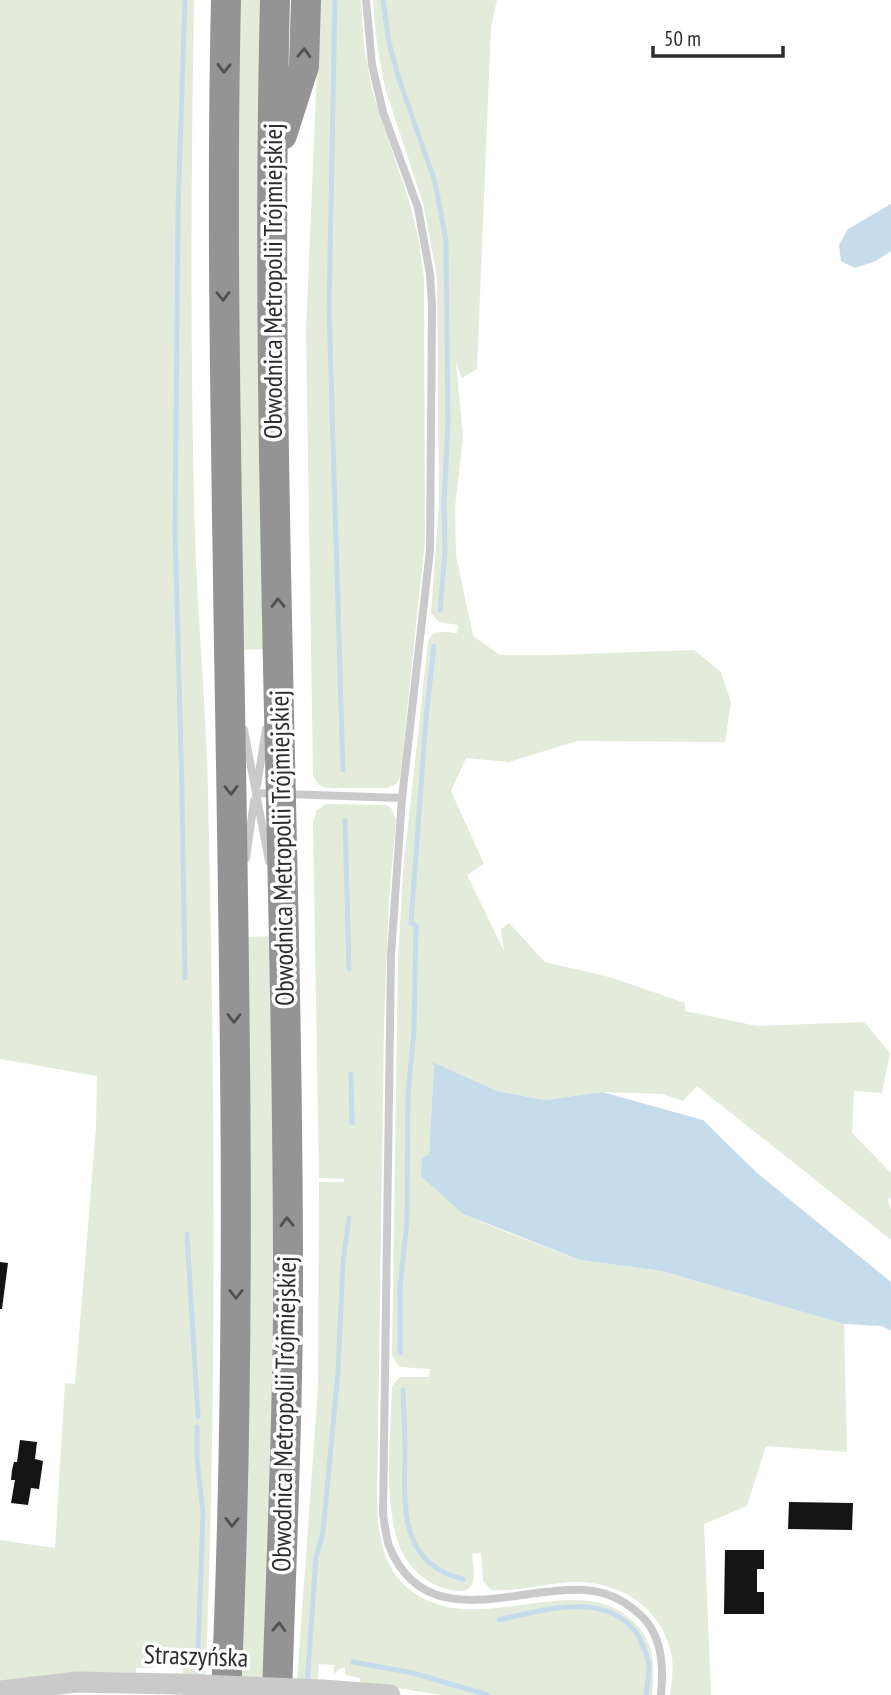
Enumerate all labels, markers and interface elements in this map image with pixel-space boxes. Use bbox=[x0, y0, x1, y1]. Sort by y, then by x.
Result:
scale bar bbox=[653, 14, 782, 58]
text: 50 m bbox=[664, 25, 701, 52]
one-way arrow bbox=[297, 48, 312, 59]
one-way arrow bbox=[216, 63, 232, 74]
street label: Obwodnica Metropolii Trójmiejskiej bbox=[256, 123, 289, 439]
one-way arrow bbox=[215, 291, 231, 301]
one-way arrow bbox=[270, 597, 285, 608]
street label: Obwodnica Metropolii Trójmiejskiej bbox=[262, 690, 301, 1006]
one-way arrow bbox=[223, 785, 239, 796]
one-way arrow bbox=[226, 1013, 242, 1023]
one-way arrow bbox=[279, 1216, 294, 1227]
street label: Obwodnica Metropolii Trójmiejskiej bbox=[264, 1256, 303, 1572]
one-way arrow bbox=[228, 1289, 244, 1300]
one-way arrow bbox=[224, 1517, 240, 1527]
one-way arrow bbox=[272, 1621, 287, 1632]
street label: Straszyńska bbox=[143, 1637, 249, 1674]

